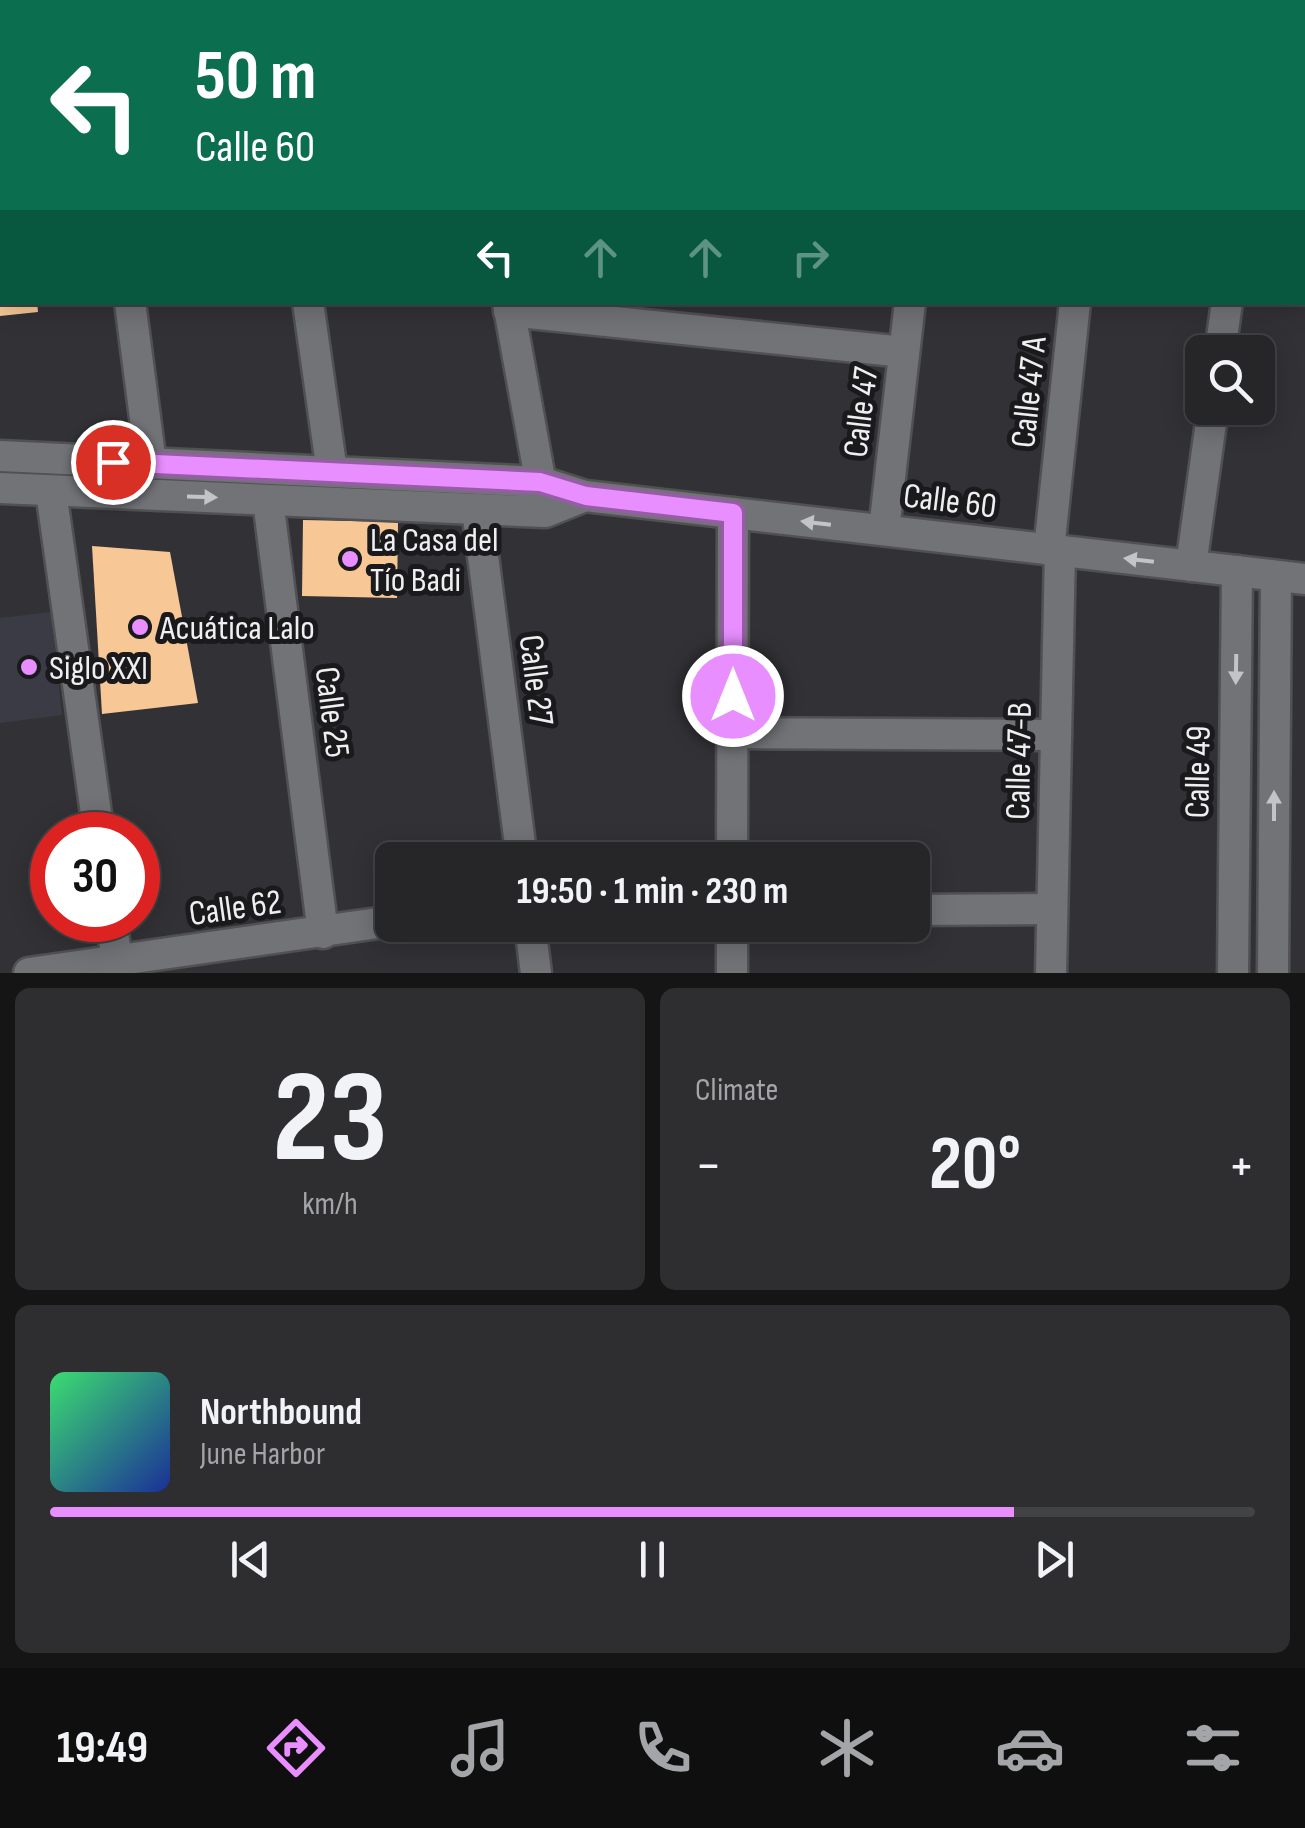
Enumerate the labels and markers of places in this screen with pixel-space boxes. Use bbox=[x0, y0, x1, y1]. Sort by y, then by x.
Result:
pin bbox=[71, 420, 156, 505]
place label: La Casa del Tío Badi bbox=[370, 519, 499, 602]
marker: La Casa del Tío Badi bbox=[339, 548, 361, 570]
place label: Acuática Lalo bbox=[159, 607, 315, 650]
marker: Acuática Lalo bbox=[129, 616, 151, 638]
place label: Siglo XXI bbox=[49, 647, 148, 690]
marker: Siglo XXI bbox=[18, 656, 40, 678]

